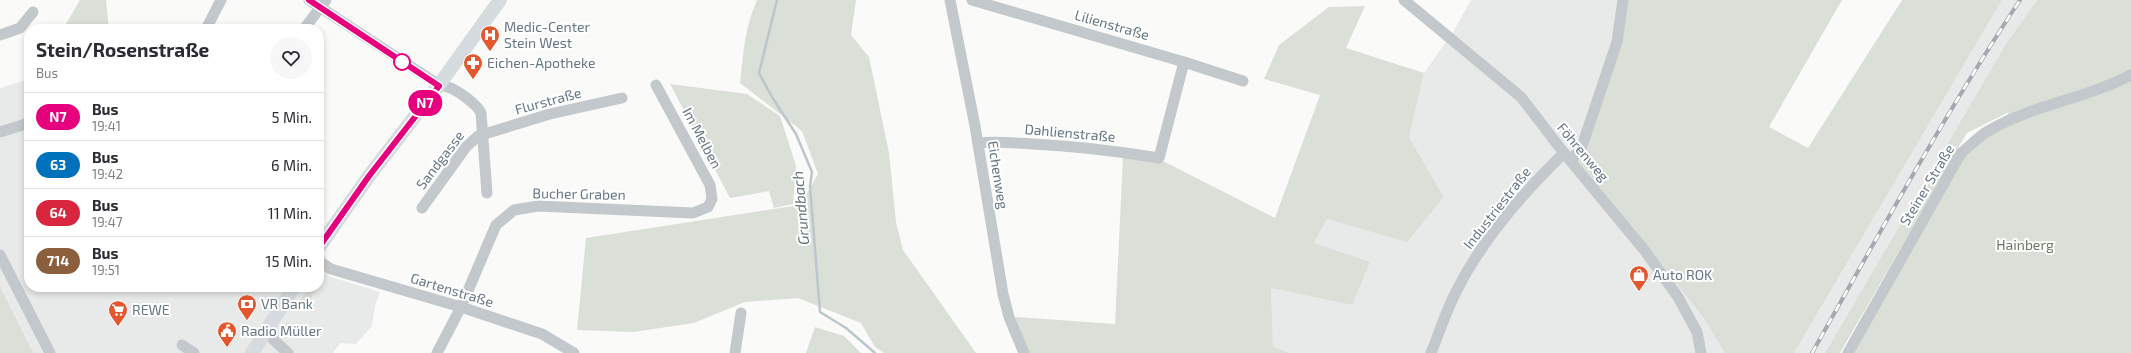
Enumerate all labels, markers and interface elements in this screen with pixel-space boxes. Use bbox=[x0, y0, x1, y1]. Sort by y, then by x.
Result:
street label: Lilienstraße bbox=[1073, 6, 1151, 43]
place label: Medic-Center Stein West bbox=[504, 18, 591, 51]
hospital icon: Medic-Center Stein West bbox=[479, 24, 501, 52]
button: heart bbox=[270, 37, 312, 79]
text: Stein/Rosenstraße bbox=[36, 38, 209, 61]
pharmacy icon: Eichen-Apotheke bbox=[462, 52, 484, 80]
unlabelled marker bbox=[393, 53, 411, 71]
place label: Eichen-Apotheke bbox=[487, 54, 595, 71]
text: Bus bbox=[36, 65, 58, 81]
street label: Flurstraße bbox=[513, 84, 583, 118]
line badge: N7 bbox=[407, 90, 443, 116]
text: N7 bbox=[416, 94, 434, 111]
text: Bus bbox=[92, 100, 118, 118]
street label: Im Melben bbox=[679, 104, 726, 171]
text: N7 bbox=[49, 108, 67, 125]
text: 5 Min. bbox=[272, 108, 312, 126]
text: 19:41 bbox=[92, 118, 121, 134]
street label: Föhrenweg bbox=[1554, 119, 1613, 185]
street label: Dahlienstraße bbox=[1024, 120, 1116, 145]
street label: Sandgasse bbox=[412, 127, 467, 192]
street label: Eichenweg bbox=[985, 140, 1012, 210]
street label: Steiner Straße bbox=[1896, 141, 1957, 228]
text: Bus bbox=[92, 148, 118, 166]
text: 63 bbox=[50, 156, 66, 173]
text: 6 Min. bbox=[271, 156, 312, 174]
street label: Industriestraße bbox=[1459, 163, 1534, 252]
text: 19:42 bbox=[92, 166, 123, 182]
water label: Grundbach bbox=[788, 170, 812, 246]
street label: Bucher Graben bbox=[532, 184, 626, 203]
text: Bus bbox=[92, 196, 118, 214]
text: 64 bbox=[49, 204, 67, 221]
text: 11 Min. bbox=[268, 204, 312, 222]
text: 19:47 bbox=[92, 214, 122, 230]
park label: Hainberg bbox=[1996, 236, 2054, 253]
text: Bus bbox=[92, 244, 118, 262]
text: 714 bbox=[47, 252, 69, 269]
text: 15 Min. bbox=[266, 252, 312, 270]
text: 19:51 bbox=[92, 262, 120, 278]
shop icon: Auto ROK bbox=[1628, 264, 1650, 292]
place label: Auto ROK bbox=[1653, 266, 1713, 283]
street label: Gartenstraße bbox=[409, 269, 496, 310]
bank icon: VR Bank bbox=[236, 293, 258, 321]
place label: VR Bank bbox=[261, 295, 313, 312]
supermarket icon: REWE bbox=[107, 299, 129, 327]
place label: REWE bbox=[132, 301, 170, 318]
public building icon: Radio Müller bbox=[216, 320, 238, 348]
place label: Radio Müller bbox=[241, 322, 322, 339]

